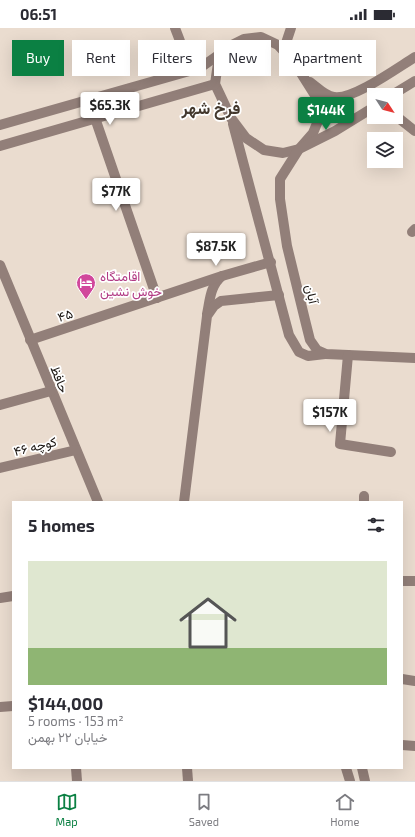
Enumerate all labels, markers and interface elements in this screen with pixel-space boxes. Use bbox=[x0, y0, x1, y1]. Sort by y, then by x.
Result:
text: 06:51 bbox=[20, 5, 57, 23]
chip: Buy bbox=[12, 40, 64, 76]
chip: Rent bbox=[72, 40, 130, 76]
chip: Filters bbox=[138, 40, 206, 76]
chip: New bbox=[214, 40, 271, 76]
chip: Apartment bbox=[279, 40, 376, 76]
north arrow bbox=[367, 88, 403, 124]
map controls bbox=[367, 88, 403, 168]
pin: $65.3K bbox=[77, 92, 143, 126]
text: $65.3K bbox=[89, 97, 131, 113]
district label: فرخ شهر bbox=[181, 97, 240, 120]
pin: $144K bbox=[298, 97, 354, 131]
text: $144K bbox=[307, 102, 345, 118]
button: layers bbox=[367, 132, 403, 168]
pin: $77K bbox=[92, 178, 140, 212]
text: $77K bbox=[101, 183, 131, 199]
pin: $87.5K bbox=[183, 233, 249, 267]
text: $87.5K bbox=[196, 238, 236, 254]
place label: اقامتگاه خوش نشین bbox=[100, 268, 162, 300]
hotel icon: اقامتگاه خوش نشین bbox=[75, 272, 97, 300]
street label: آبان bbox=[301, 283, 322, 306]
street label: ۴۵ bbox=[55, 305, 75, 325]
street label: حافظ bbox=[47, 363, 73, 395]
pin: $157K bbox=[302, 399, 358, 433]
text: $157K bbox=[312, 404, 348, 420]
street label: کوچه ۴۶ bbox=[12, 433, 59, 461]
icon: filters bbox=[365, 514, 387, 536]
text: 5 homes bbox=[28, 515, 95, 535]
icon: home bbox=[172, 587, 244, 659]
text: $144,000 bbox=[28, 693, 103, 713]
text: 5 rooms · 153 m² bbox=[28, 713, 124, 729]
text: خیابان ۲۲ بهمن bbox=[28, 729, 107, 745]
tab: Map bbox=[56, 791, 78, 828]
tab: Saved bbox=[189, 791, 219, 828]
tab: Home bbox=[330, 791, 359, 828]

